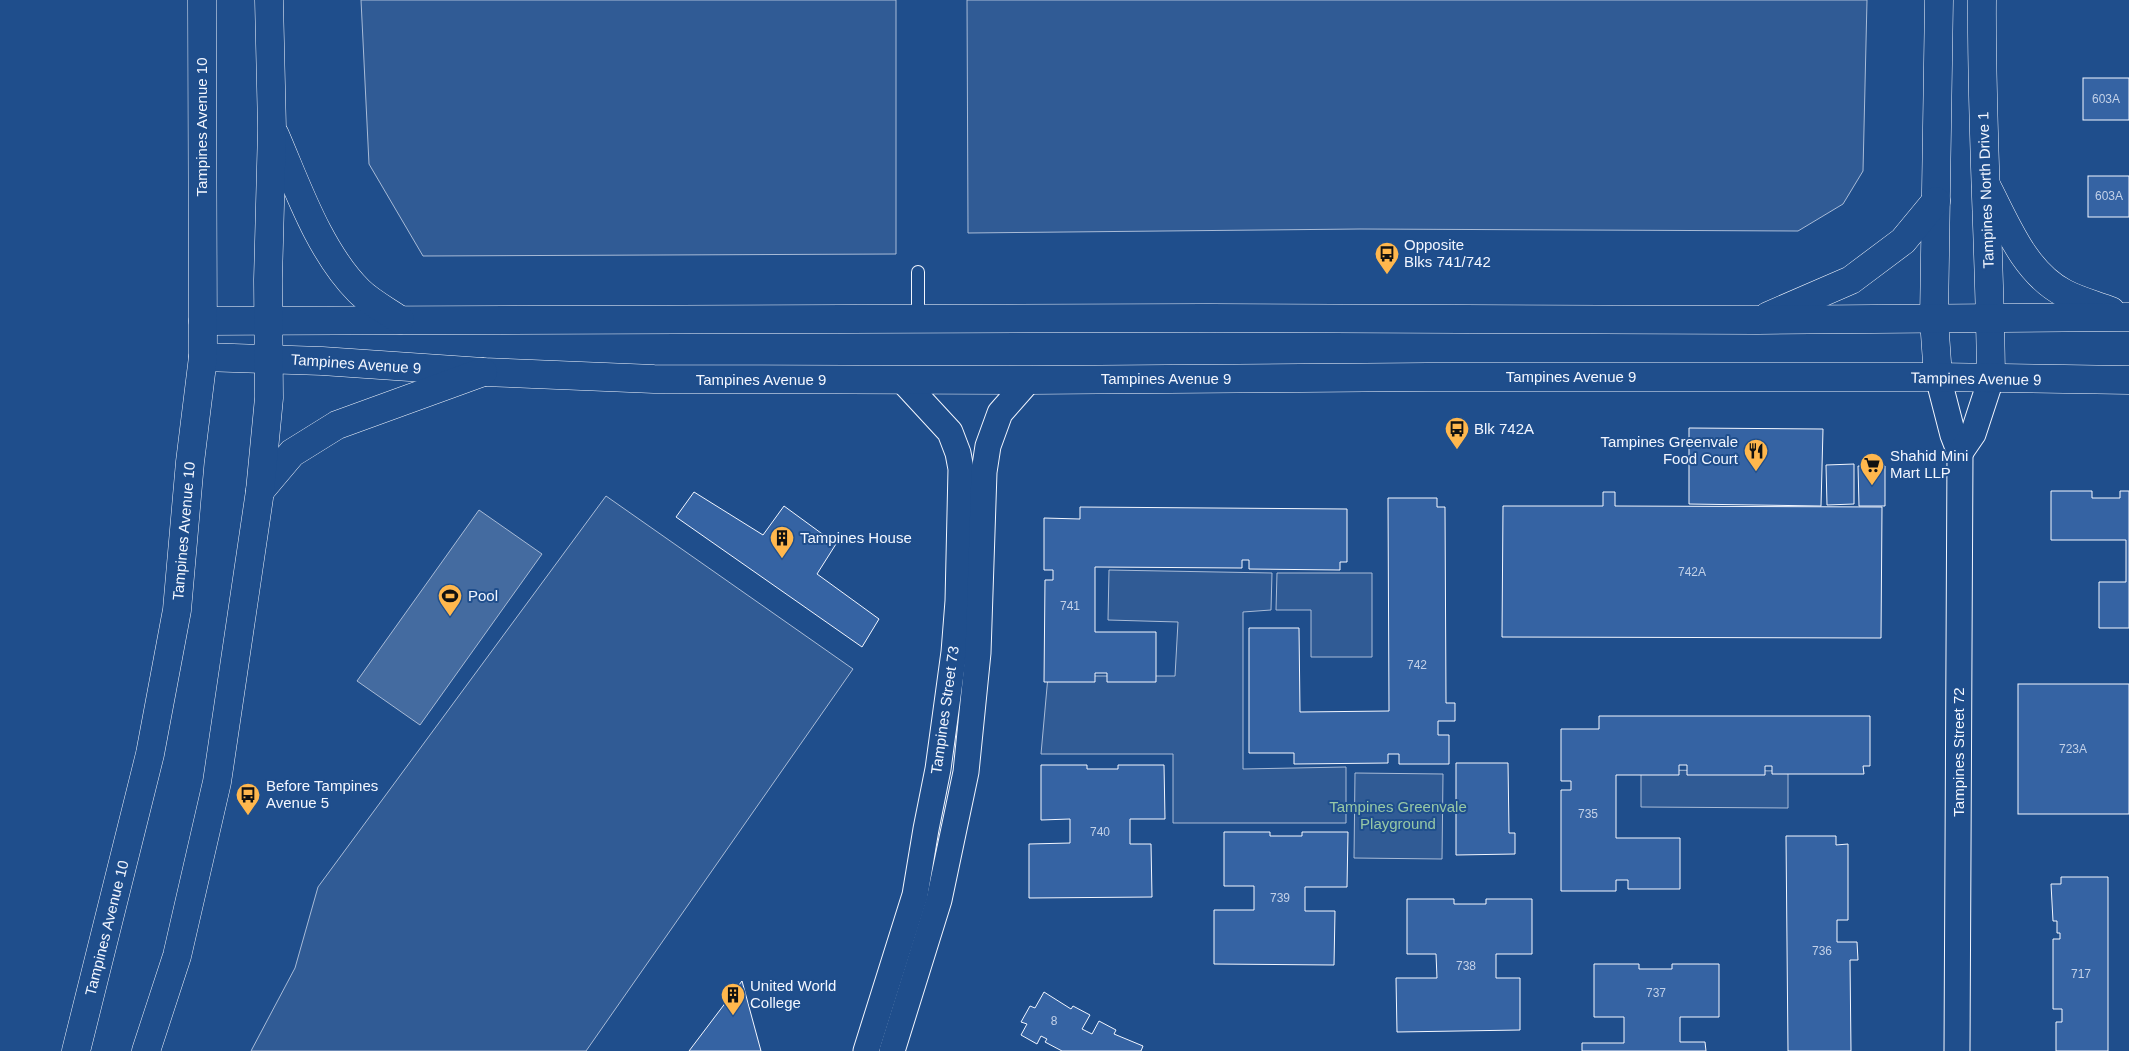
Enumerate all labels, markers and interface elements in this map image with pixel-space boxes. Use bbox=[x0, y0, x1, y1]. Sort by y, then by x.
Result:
street label: Tampines Avenue 10 bbox=[193, 58, 210, 197]
house number: 603A bbox=[2092, 92, 2120, 106]
street label: Tampines North Drive 1 bbox=[1974, 111, 1997, 269]
house number: 603A bbox=[2095, 189, 2123, 203]
place label: Opposite Blks 741/742 bbox=[1404, 236, 1491, 270]
bus stop icon: Opposite Blks 741/742 bbox=[1374, 241, 1400, 275]
street label: Tampines Avenue 9 bbox=[290, 350, 422, 377]
street label: Tampines Avenue 9 bbox=[1506, 368, 1636, 385]
street label: Tampines Avenue 9 bbox=[1911, 369, 2041, 388]
street label: Tampines Avenue 9 bbox=[1101, 370, 1231, 387]
street label: Tampines Avenue 9 bbox=[696, 371, 826, 388]
bus stop icon: Blk 742A bbox=[1444, 416, 1470, 450]
place label: Blk 742A bbox=[1474, 420, 1534, 437]
place label: Tampines Greenvale Food Court bbox=[1600, 433, 1739, 467]
restaurant icon: Tampines Greenvale Food Court bbox=[1743, 438, 1769, 472]
place label: Shahid Mini Mart LLP bbox=[1890, 447, 1968, 481]
supermarket icon: Shahid Mini Mart LLP bbox=[1859, 452, 1885, 486]
street label: Tampines Avenue 10 bbox=[169, 461, 198, 601]
building icon: Tampines House bbox=[769, 525, 795, 559]
place label: Tampines House bbox=[800, 529, 912, 546]
house number: 742A bbox=[1678, 565, 1706, 579]
sports icon: Pool bbox=[437, 583, 463, 617]
place label: Pool bbox=[468, 587, 498, 604]
house number: 741 bbox=[1060, 599, 1080, 613]
street label: Tampines Street 73 bbox=[927, 645, 962, 775]
house number: 742 bbox=[1407, 658, 1427, 672]
street label: Tampines Street 72 bbox=[1950, 687, 1967, 817]
house number: 723A bbox=[2059, 742, 2087, 756]
place label: Before Tampines Avenue 5 bbox=[266, 777, 378, 811]
bus stop icon: Before Tampines Avenue 5 bbox=[235, 782, 261, 816]
park label: Tampines Greenvale Playground bbox=[1329, 798, 1467, 832]
house number: 735 bbox=[1578, 807, 1598, 821]
house number: 740 bbox=[1090, 825, 1110, 839]
street label: Tampines Avenue 10 bbox=[81, 858, 132, 997]
house number: 739 bbox=[1270, 891, 1290, 905]
house number: 736 bbox=[1812, 944, 1832, 958]
house number: 738 bbox=[1456, 959, 1476, 973]
house number: 717 bbox=[2071, 967, 2091, 981]
place label: United World College bbox=[750, 977, 836, 1011]
building icon: United World College bbox=[720, 982, 746, 1016]
house number: 737 bbox=[1646, 986, 1666, 1000]
house number: 8 bbox=[1051, 1014, 1058, 1028]

